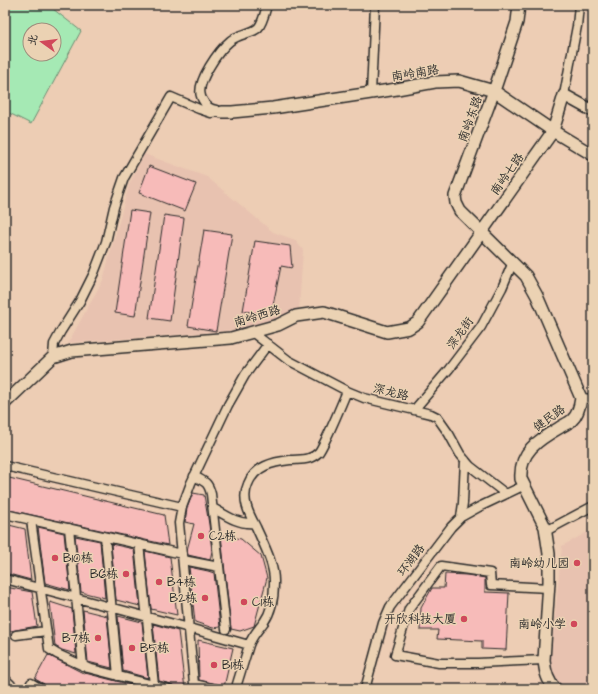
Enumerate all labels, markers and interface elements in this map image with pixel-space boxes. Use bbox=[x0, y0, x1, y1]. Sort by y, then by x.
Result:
north arrow bbox=[22, 22, 62, 62]
text: 北 bbox=[24, 33, 41, 47]
street label: 南岭南路 bbox=[390, 61, 440, 86]
street label: 南岭东路 bbox=[454, 94, 487, 145]
street label: 南岭七路 bbox=[487, 150, 528, 199]
street label: 南岭西路 bbox=[232, 301, 283, 332]
street label: 深龙街 bbox=[443, 314, 478, 353]
street label: 深龙路 bbox=[371, 380, 410, 405]
street label: 健民路 bbox=[530, 401, 569, 436]
place label: C2栋 bbox=[209, 528, 236, 545]
marker: C2栋 bbox=[196, 531, 206, 541]
street label: 环湖路 bbox=[394, 541, 429, 580]
place label: B10栋 bbox=[63, 550, 93, 567]
marker: B10栋 bbox=[50, 553, 60, 563]
place label: 南岭幼儿园 bbox=[509, 555, 569, 572]
marker: 南岭幼儿园 bbox=[572, 558, 582, 568]
place label: B6栋 bbox=[90, 566, 118, 583]
marker: B6栋 bbox=[121, 569, 131, 579]
place label: B4栋 bbox=[167, 574, 196, 591]
marker: B4栋 bbox=[154, 577, 164, 587]
place label: B2栋 bbox=[170, 590, 197, 607]
marker: B2栋 bbox=[200, 593, 210, 603]
place label: C1栋 bbox=[252, 594, 274, 611]
marker: C1栋 bbox=[239, 597, 249, 607]
place label: 开欣科技大厦 bbox=[384, 611, 456, 628]
marker: 开欣科技大厦 bbox=[459, 614, 469, 624]
place label: 南岭小学 bbox=[518, 616, 566, 633]
marker: 南岭小学 bbox=[569, 619, 579, 629]
place label: B7栋 bbox=[62, 630, 90, 647]
marker: B7栋 bbox=[93, 633, 103, 643]
place label: B5栋 bbox=[140, 640, 169, 657]
marker: B5栋 bbox=[127, 643, 137, 653]
place label: B1栋 bbox=[222, 657, 244, 674]
marker: B1栋 bbox=[209, 660, 219, 670]

